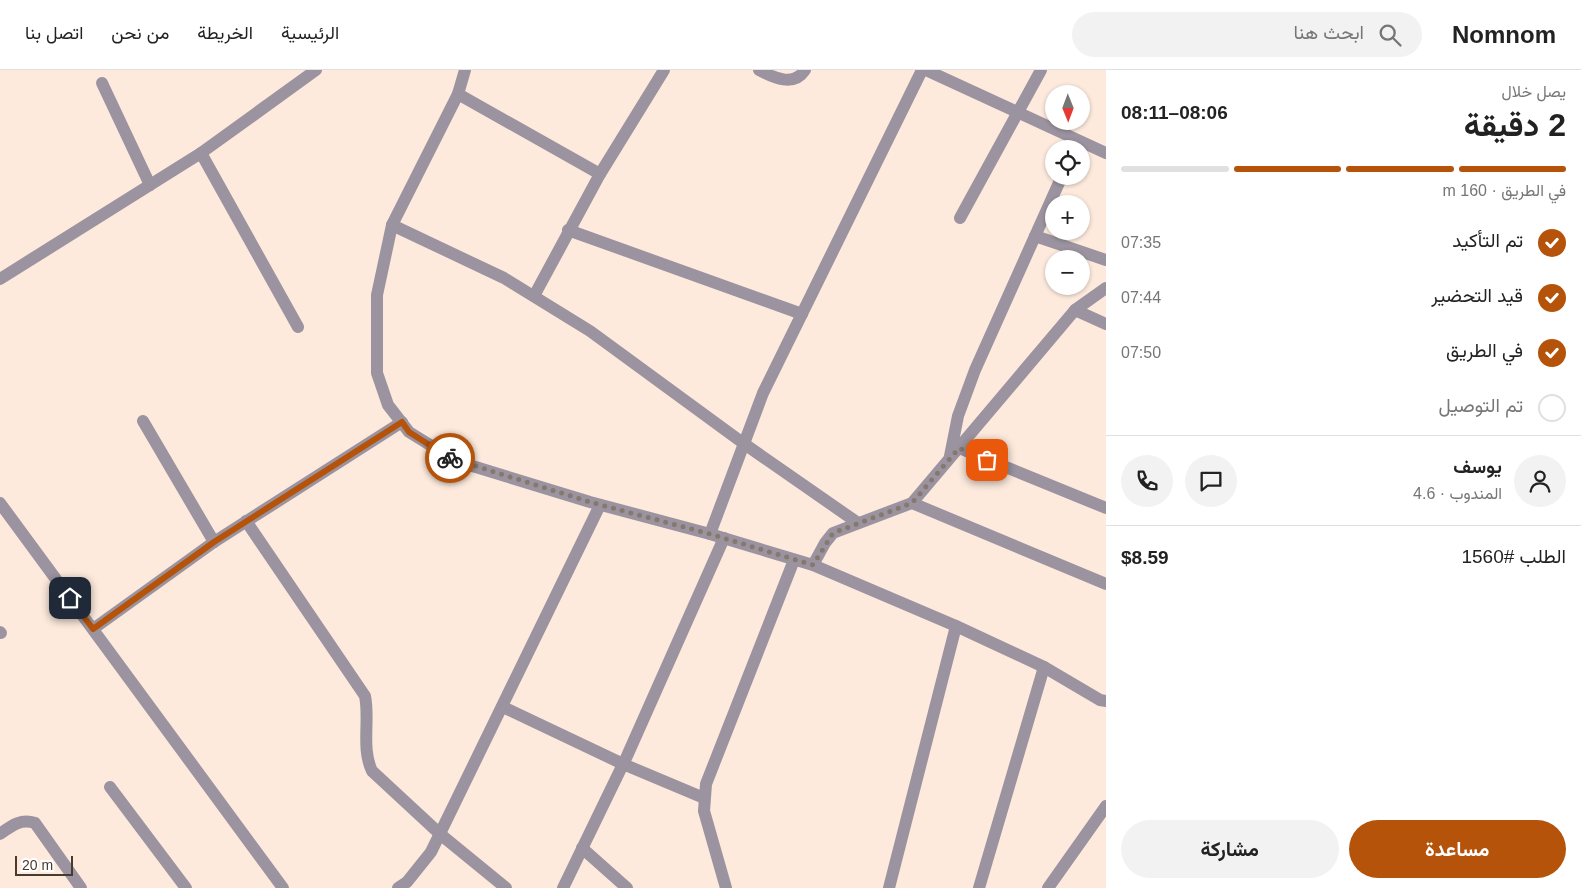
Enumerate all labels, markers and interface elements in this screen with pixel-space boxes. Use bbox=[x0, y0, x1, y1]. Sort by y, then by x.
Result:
search box bbox=[1072, 12, 1422, 57]
icon: search bbox=[1376, 21, 1404, 49]
text: Nomnom bbox=[1452, 21, 1556, 48]
text: ابحث هنا bbox=[1294, 22, 1364, 43]
text: اتصل بنا bbox=[25, 23, 83, 43]
text: من نحن bbox=[111, 23, 169, 43]
text: الخريطة bbox=[197, 23, 253, 43]
text: الرئيسية bbox=[281, 23, 339, 43]
text: يصل خلال bbox=[1502, 83, 1566, 100]
north arrow bbox=[1045, 85, 1090, 130]
map controls bbox=[1045, 85, 1090, 295]
text: 08:06–08:11 bbox=[1121, 102, 1228, 123]
text: 2 دقيقة bbox=[1464, 107, 1566, 143]
button: locate bbox=[1045, 140, 1090, 185]
text: في الطريق · 160 m bbox=[1443, 182, 1566, 199]
button: + bbox=[1045, 195, 1090, 240]
icon: check bbox=[1538, 229, 1566, 257]
text: تم التأكيد bbox=[1452, 230, 1523, 251]
text: 07:35 bbox=[1121, 234, 1161, 251]
button: − bbox=[1045, 250, 1090, 295]
icon: check bbox=[1538, 284, 1566, 312]
text: قيد التحضير bbox=[1431, 285, 1523, 306]
text: 07:44 bbox=[1121, 289, 1161, 306]
icon: check bbox=[1538, 339, 1566, 367]
text: في الطريق bbox=[1446, 340, 1523, 361]
text: 07:50 bbox=[1121, 344, 1161, 361]
text: تم التوصيل bbox=[1439, 395, 1523, 416]
courier bbox=[425, 433, 475, 483]
pin bbox=[966, 439, 1008, 481]
icon: bike bbox=[436, 444, 464, 472]
icon: bag bbox=[973, 446, 1001, 474]
button: phone bbox=[1121, 455, 1173, 507]
button: chat bbox=[1185, 455, 1237, 507]
button: person bbox=[1514, 455, 1566, 507]
text: يوسف bbox=[1453, 456, 1502, 477]
text: المندوب · 4.6 bbox=[1413, 485, 1502, 502]
text: الطلب #1560 bbox=[1461, 546, 1566, 567]
text: $8.59 bbox=[1121, 547, 1169, 568]
pin bbox=[49, 577, 91, 619]
icon: home bbox=[56, 584, 84, 612]
button: مشاركة bbox=[1121, 820, 1339, 878]
button: مساعدة bbox=[1349, 820, 1566, 878]
scale bar bbox=[15, 853, 72, 876]
text: 20 m bbox=[22, 857, 53, 873]

